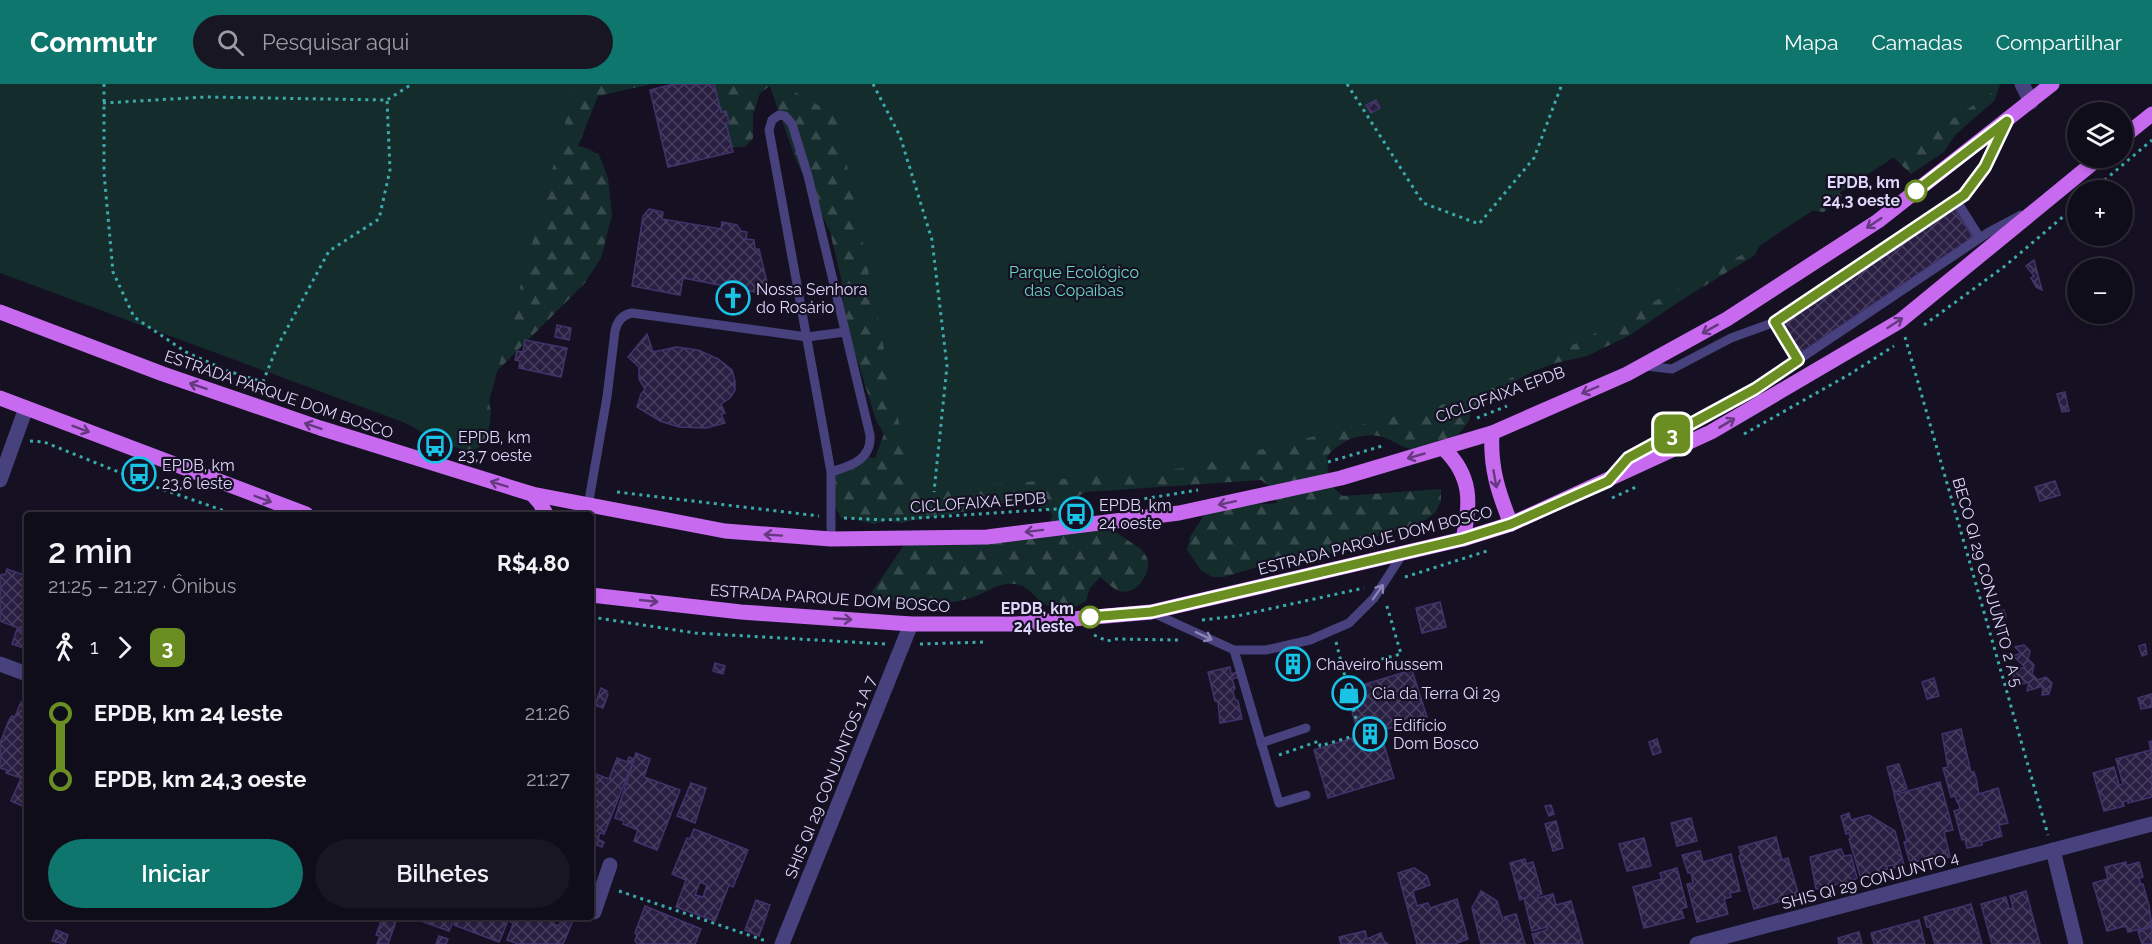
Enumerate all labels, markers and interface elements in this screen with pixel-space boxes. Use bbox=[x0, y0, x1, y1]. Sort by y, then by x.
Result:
search box bbox=[193, 15, 613, 69]
text: Commutr bbox=[30, 26, 157, 59]
icon: search bbox=[214, 26, 247, 59]
text: Pesquisar aqui bbox=[262, 29, 409, 55]
text: Mapa bbox=[1784, 30, 1838, 55]
text: Camadas bbox=[1871, 30, 1963, 55]
text: Compartilhar bbox=[1996, 30, 2122, 55]
map controls bbox=[2067, 102, 2133, 324]
button: layers bbox=[2067, 102, 2133, 168]
place label: EPDB, km 24,3 oeste bbox=[1823, 173, 1900, 210]
marker: EPDB, km 24,3 oeste bbox=[1905, 180, 1927, 202]
button: + bbox=[2067, 180, 2133, 246]
one-way arrow bbox=[1866, 217, 1882, 229]
button: − bbox=[2067, 258, 2133, 324]
park label: Parque Ecológico das Copaíbas bbox=[1009, 263, 1139, 300]
church icon: Nossa Senhora do Rosário bbox=[715, 280, 751, 316]
place label: Nossa Senhora do Rosário bbox=[756, 280, 868, 317]
one-way arrow bbox=[1886, 317, 1903, 329]
one-way arrow bbox=[1702, 323, 1719, 335]
street label: ESTRADA PARQUE DOM BOSCO bbox=[162, 346, 396, 443]
street label: CICLOFAIXA EPDB bbox=[1433, 362, 1567, 427]
one-way arrow bbox=[189, 380, 208, 391]
one-way arrow bbox=[1581, 386, 1599, 397]
line badge: 3 bbox=[1652, 414, 1692, 454]
one-way arrow bbox=[1718, 416, 1735, 428]
one-way arrow bbox=[304, 419, 323, 430]
text: 3 bbox=[1666, 422, 1678, 447]
one-way arrow bbox=[71, 424, 90, 435]
bus stop icon: EPDB, km 23,7 oeste bbox=[417, 428, 453, 464]
place label: EPDB, km 23,7 oeste bbox=[458, 428, 532, 465]
one-way arrow bbox=[1407, 451, 1426, 463]
bus stop icon: EPDB, km 23,6 leste bbox=[121, 456, 157, 492]
place label: EPDB, km 23,6 leste bbox=[162, 456, 235, 493]
one-way arrow bbox=[1490, 469, 1501, 489]
street label: BECO QI 29 CONJUNTO 2 A 5 bbox=[1949, 475, 2027, 689]
one-way arrow bbox=[490, 478, 509, 489]
street label: CICLOFAIXA EPDB bbox=[909, 488, 1047, 517]
one-way arrow bbox=[253, 494, 272, 505]
bus stop icon: EPDB, km 24 oeste bbox=[1058, 496, 1094, 532]
place label: EPDB, km 24 oeste bbox=[1099, 496, 1172, 533]
one-way arrow bbox=[1217, 498, 1237, 509]
street label: ESTRADA PARQUE DOM BOSCO bbox=[1256, 502, 1494, 579]
one-way arrow bbox=[1025, 526, 1044, 537]
one-way arrow bbox=[763, 529, 783, 540]
text: 2 min bbox=[48, 532, 133, 571]
text: R$4.80 bbox=[497, 550, 570, 576]
text: 21:25 – 21:27 · Ônibus bbox=[48, 574, 236, 598]
street label: ESTRADA PARQUE DOM BOSCO bbox=[709, 581, 951, 616]
one-way arrow bbox=[1372, 584, 1384, 600]
one-way arrow bbox=[639, 596, 659, 607]
place label: EPDB, km 24 leste bbox=[1001, 599, 1074, 636]
marker: EPDB, km 24 leste bbox=[1079, 606, 1101, 628]
one-way arrow bbox=[833, 614, 853, 625]
icon: walk bbox=[48, 631, 81, 664]
icon: forward bbox=[108, 631, 141, 664]
one-way arrow bbox=[1195, 632, 1213, 643]
text: 1 bbox=[90, 635, 99, 659]
text: 3 bbox=[162, 635, 173, 660]
building icon: Chaveiro hussem bbox=[1275, 646, 1311, 682]
place label: Chaveiro hussem bbox=[1316, 655, 1443, 674]
street label: SHIS QI 29 CONJUNTOS 1 A 7 bbox=[781, 673, 880, 881]
shop icon: Cia da Terra Qi 29 bbox=[1331, 675, 1367, 711]
place label: Cia da Terra Qi 29 bbox=[1372, 684, 1500, 703]
text: EPDB, km 24 leste bbox=[94, 700, 283, 726]
text: 21:26 bbox=[525, 701, 570, 725]
building icon: Edifício Dom Bosco bbox=[1352, 716, 1388, 752]
place label: Edifício Dom Bosco bbox=[1393, 716, 1479, 753]
text: EPDB, km 24,3 oeste bbox=[94, 766, 307, 792]
text: 21:27 bbox=[526, 767, 570, 791]
button: Iniciar bbox=[48, 839, 303, 908]
button: Bilhetes bbox=[315, 839, 570, 908]
street label: SHIS QI 29 CONJUNTO 4 bbox=[1779, 848, 1961, 913]

